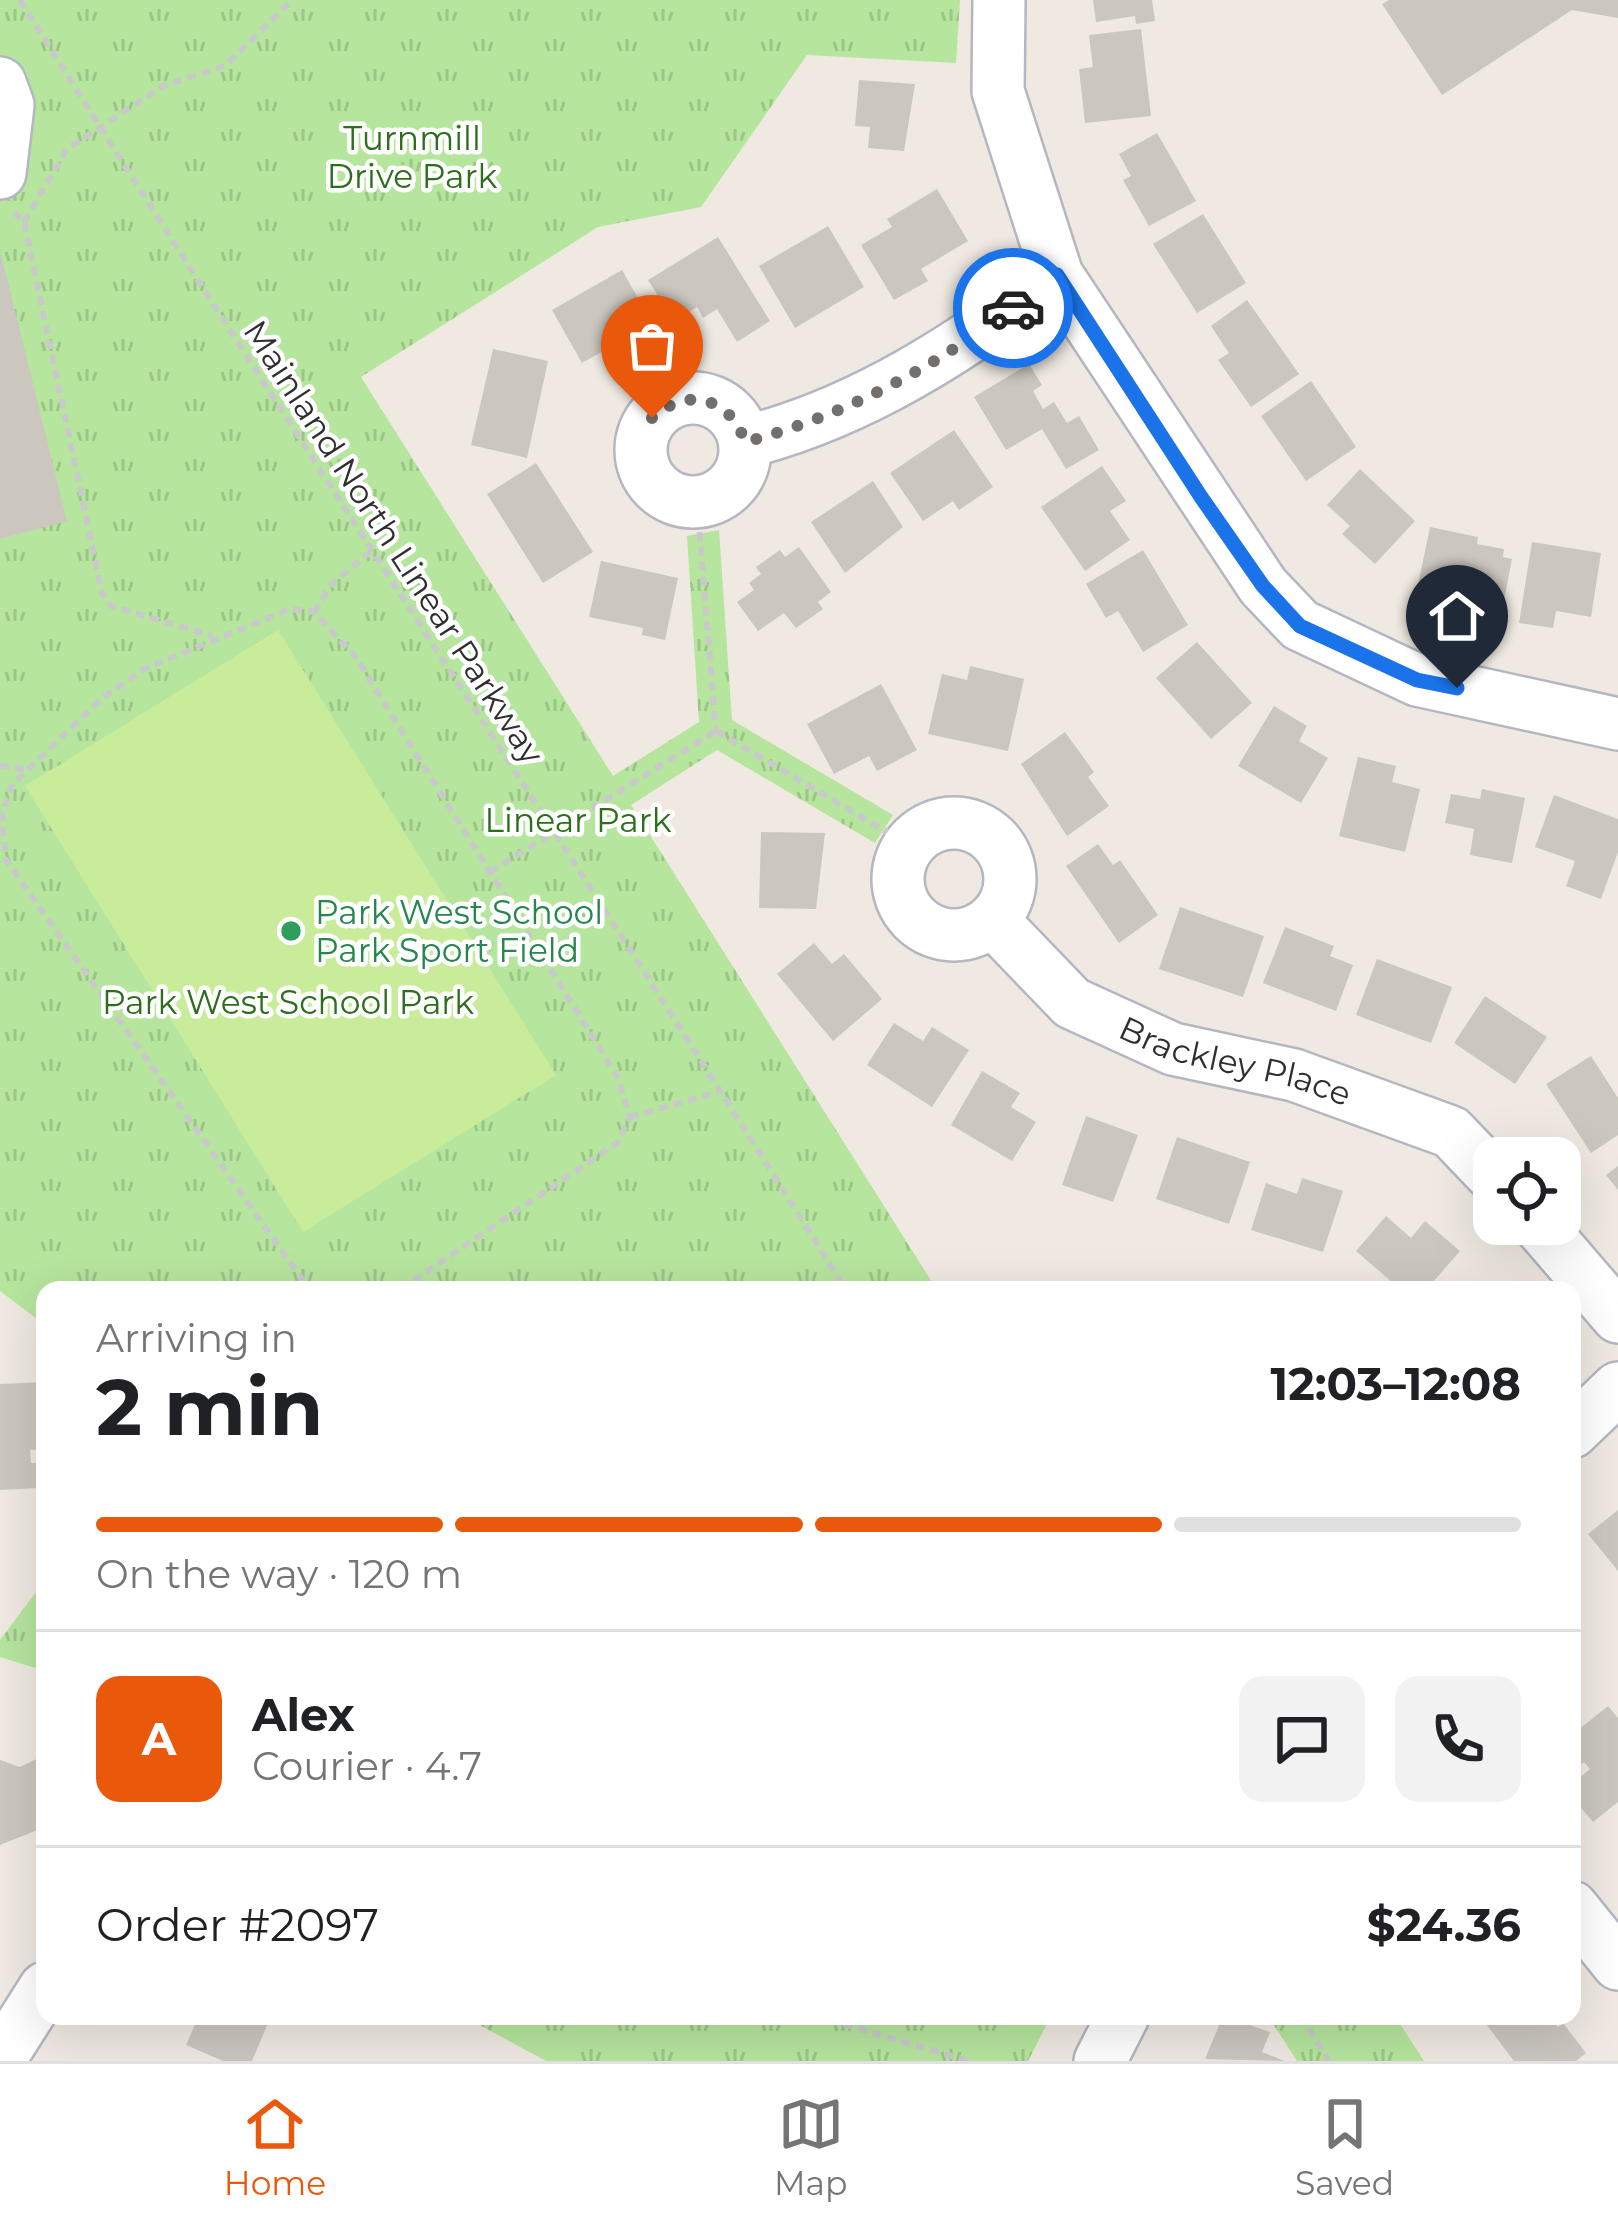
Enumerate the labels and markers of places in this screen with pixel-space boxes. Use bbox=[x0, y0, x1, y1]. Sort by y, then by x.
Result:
pin bbox=[601, 295, 703, 418]
pin bbox=[1406, 565, 1508, 688]
place label: Park West School Park Sport Field bbox=[315, 892, 603, 970]
marker: Park West School Park Sport Field bbox=[278, 918, 304, 944]

